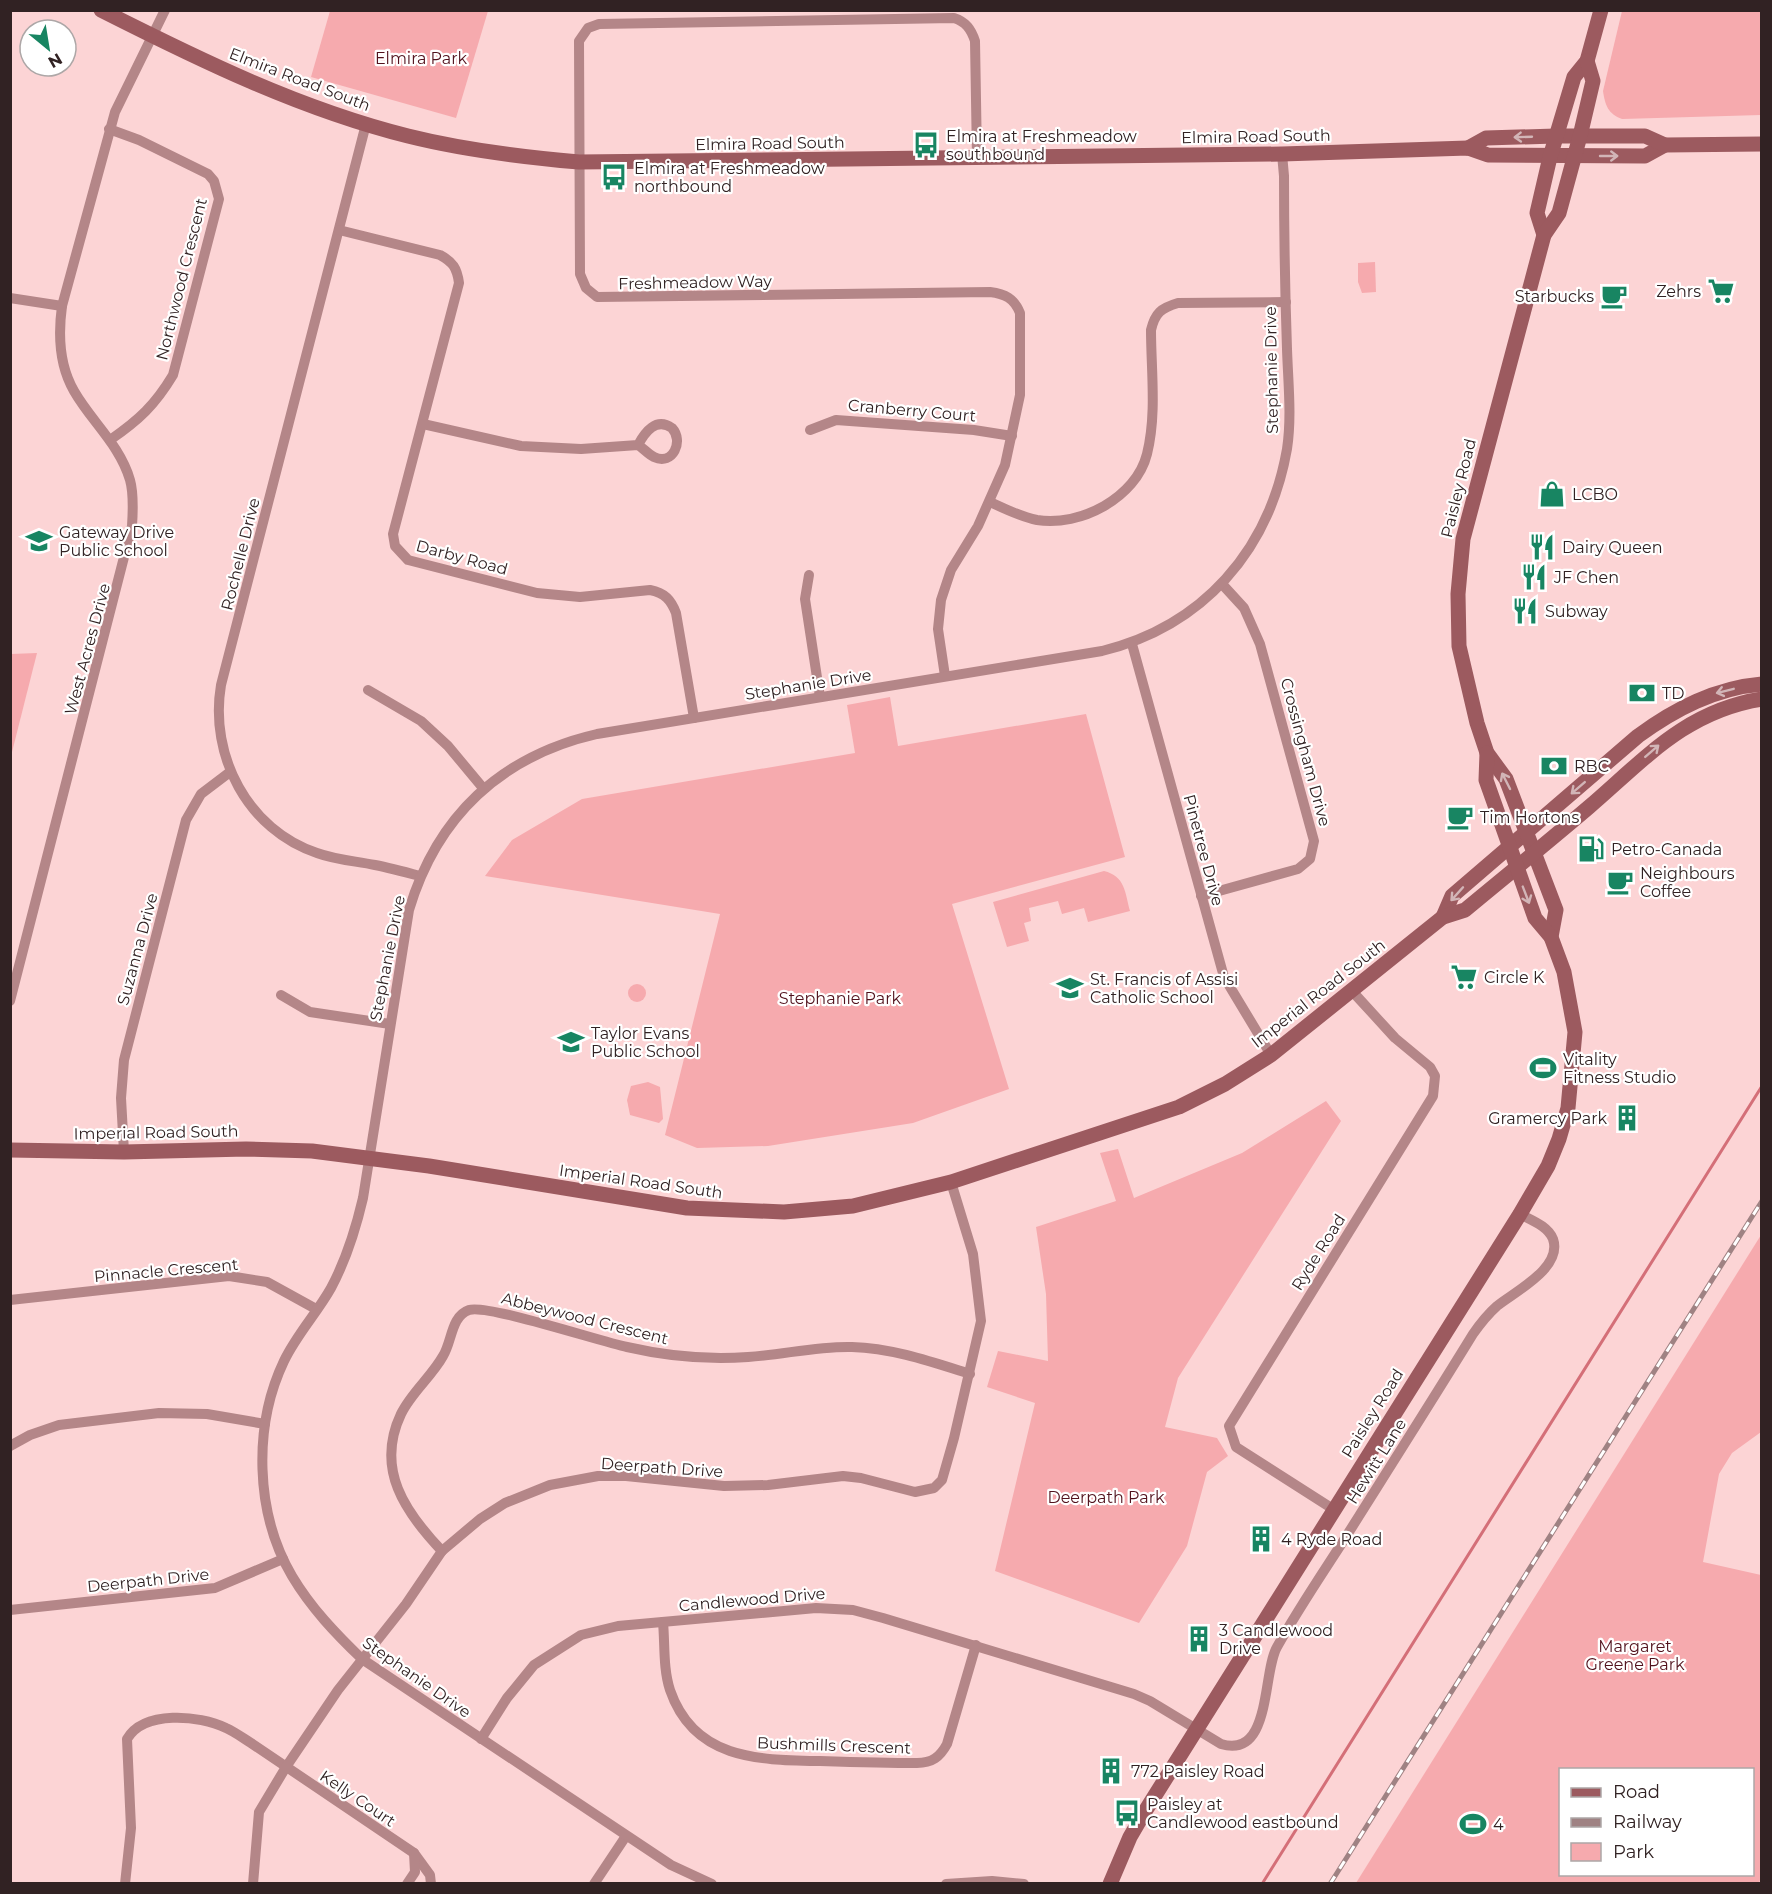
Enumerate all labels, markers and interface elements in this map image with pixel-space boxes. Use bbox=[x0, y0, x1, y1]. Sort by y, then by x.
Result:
north arrow bbox=[18, 18, 78, 78]
street label: Elmira Road South bbox=[227, 44, 373, 115]
text: N bbox=[45, 49, 66, 72]
park label: Elmira Park bbox=[375, 49, 468, 68]
street label: Elmira Road South bbox=[1181, 126, 1331, 147]
place label: Elmira at Freshmeadow southbound bbox=[946, 127, 1137, 164]
bus stop icon: Elmira at Freshmeadow southbound bbox=[911, 130, 941, 160]
one-way arrow bbox=[1513, 131, 1533, 143]
street label: Elmira Road South bbox=[695, 133, 845, 154]
one-way arrow bbox=[1598, 150, 1618, 162]
place label: Elmira at Freshmeadow northbound bbox=[634, 159, 825, 196]
bus stop icon: Elmira at Freshmeadow northbound bbox=[599, 162, 629, 192]
street label: Northwood Crescent bbox=[152, 195, 211, 362]
street label: Freshmeadow Way bbox=[618, 272, 772, 293]
supermarket icon: Zehrs bbox=[1706, 276, 1736, 306]
cafe icon: Starbucks bbox=[1599, 281, 1629, 311]
place label: Zehrs bbox=[1656, 282, 1701, 301]
place label: Starbucks bbox=[1515, 287, 1594, 306]
street label: Stephanie Drive bbox=[1261, 306, 1282, 434]
street label: Cranberry Court bbox=[847, 395, 977, 426]
street label: Paisley Road bbox=[1437, 437, 1480, 540]
shop icon: LCBO bbox=[1537, 479, 1567, 509]
place label: LCBO bbox=[1572, 485, 1618, 504]
street label: Rochelle Drive bbox=[217, 496, 264, 612]
place label: Gateway Drive Public School bbox=[59, 523, 174, 560]
school or university icon: Gateway Drive Public School bbox=[24, 526, 54, 556]
restaurant icon: Dairy Queen bbox=[1527, 532, 1557, 562]
street label: Darby Road bbox=[414, 536, 510, 579]
place label: Dairy Queen bbox=[1562, 538, 1662, 557]
restaurant icon: JF Chen bbox=[1519, 562, 1549, 592]
place label: JF Chen bbox=[1553, 568, 1619, 587]
street label: West Acres Drive bbox=[61, 581, 114, 717]
restaurant icon: Subway bbox=[1510, 596, 1540, 626]
place label: Subway bbox=[1545, 602, 1608, 621]
street label: Stephanie Drive bbox=[744, 665, 873, 704]
street label: Crossingham Drive bbox=[1277, 676, 1334, 828]
bank icon: TD bbox=[1627, 678, 1657, 708]
place label: TD bbox=[1662, 684, 1684, 703]
one-way arrow bbox=[1716, 686, 1735, 698]
one-way arrow bbox=[1644, 744, 1660, 757]
bank icon: RBC bbox=[1539, 751, 1569, 781]
place label: RBC bbox=[1574, 757, 1609, 776]
one-way arrow bbox=[1500, 773, 1511, 791]
one-way arrow bbox=[1570, 782, 1586, 795]
street label: Pinetree Drive bbox=[1180, 792, 1228, 908]
cafe icon: Tim Hortons bbox=[1445, 802, 1475, 832]
place label: Tim Hortons bbox=[1480, 808, 1579, 827]
fuel station icon: Petro-Canada bbox=[1576, 834, 1606, 864]
place label: Petro-Canada bbox=[1611, 840, 1722, 859]
place label: Neighbours Coffee bbox=[1640, 864, 1735, 901]
cafe icon: Neighbours Coffee bbox=[1605, 867, 1635, 897]
one-way arrow bbox=[1521, 885, 1532, 904]
one-way arrow bbox=[1450, 886, 1464, 901]
street label: Suzanna Drive bbox=[113, 891, 162, 1007]
street label: Stephanie Drive bbox=[366, 894, 409, 1023]
street label: Imperial Road South bbox=[1248, 935, 1389, 1052]
supermarket icon: Circle K bbox=[1449, 962, 1479, 992]
place label: Circle K bbox=[1484, 968, 1545, 987]
place label: St. Francis of Assisi Catholic School bbox=[1090, 970, 1238, 1007]
school or university icon: St. Francis of Assisi Catholic School bbox=[1055, 973, 1085, 1003]
park label: Stephanie Park bbox=[779, 989, 902, 1008]
place label: Taylor Evans Public School bbox=[591, 1024, 700, 1061]
school or university icon: Taylor Evans Public School bbox=[556, 1027, 586, 1057]
place label: Vitality Fitness Studio bbox=[1563, 1050, 1676, 1087]
sports icon: Vitality Fitness Studio bbox=[1528, 1053, 1558, 1083]
building icon: Gramercy Park bbox=[1612, 1103, 1642, 1133]
place label: Gramercy Park bbox=[1488, 1109, 1607, 1128]
street label: Imperial Road South bbox=[73, 1122, 239, 1143]
street label: Imperial Road South bbox=[558, 1161, 724, 1202]
street label: Ryde Road bbox=[1287, 1211, 1349, 1294]
street label: Pinnacle Crescent bbox=[93, 1255, 239, 1286]
street label: Abbeywood Crescent bbox=[500, 1289, 671, 1349]
street label: Paisley Road bbox=[1338, 1365, 1407, 1461]
street label: Hewitt Lane bbox=[1343, 1415, 1410, 1507]
street label: Deerpath Drive bbox=[600, 1454, 724, 1481]
park label: Deerpath Park bbox=[1047, 1488, 1165, 1507]
building icon: 4 Ryde Road bbox=[1246, 1524, 1276, 1554]
place label: 4 Ryde Road bbox=[1281, 1530, 1382, 1549]
street label: Deerpath Drive bbox=[86, 1565, 210, 1596]
street label: Candlewood Drive bbox=[678, 1584, 826, 1615]
place label: 3 Candlewood Drive bbox=[1219, 1621, 1333, 1658]
building icon: 3 Candlewood Drive bbox=[1184, 1624, 1214, 1654]
street label: Stephanie Drive bbox=[359, 1633, 474, 1722]
park label: Margaret Greene Park bbox=[1585, 1637, 1685, 1674]
street label: Bushmills Crescent bbox=[757, 1733, 912, 1758]
building icon: 772 Paisley Road bbox=[1096, 1756, 1126, 1786]
place label: 772 Paisley Road bbox=[1131, 1762, 1265, 1781]
street label: Kelly Court bbox=[316, 1766, 400, 1831]
legend bbox=[1559, 1768, 1754, 1876]
text: Road bbox=[1613, 1781, 1660, 1803]
place label: Paisley at Candlewood eastbound bbox=[1147, 1795, 1339, 1832]
bus stop icon: Paisley at Candlewood eastbound bbox=[1112, 1798, 1142, 1828]
sports icon: 4 bbox=[1458, 1809, 1488, 1839]
text: Railway bbox=[1613, 1811, 1682, 1833]
place label: 4 bbox=[1493, 1815, 1504, 1834]
text: Park bbox=[1613, 1841, 1654, 1863]

